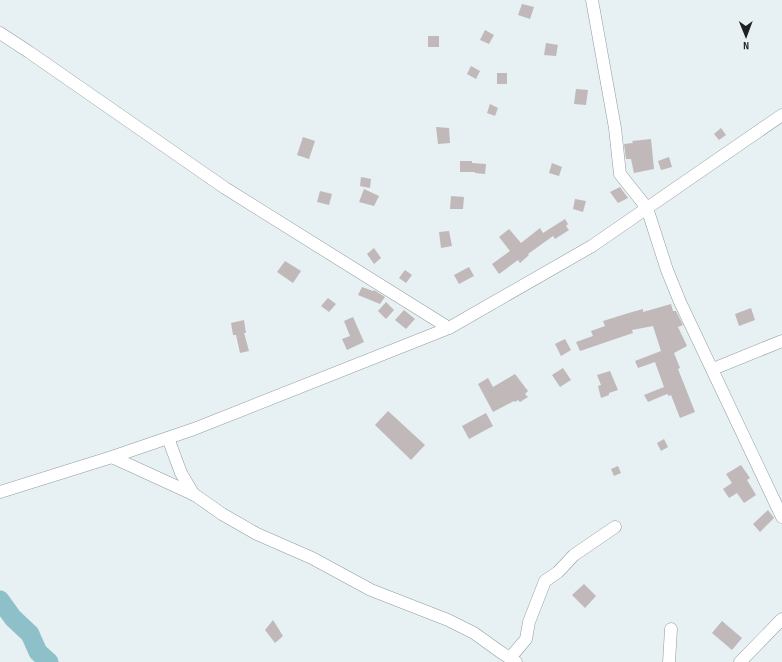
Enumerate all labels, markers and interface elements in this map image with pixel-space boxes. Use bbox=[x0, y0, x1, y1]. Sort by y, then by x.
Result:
north arrow bbox=[726, 16, 766, 56]
text: N bbox=[743, 39, 749, 52]

